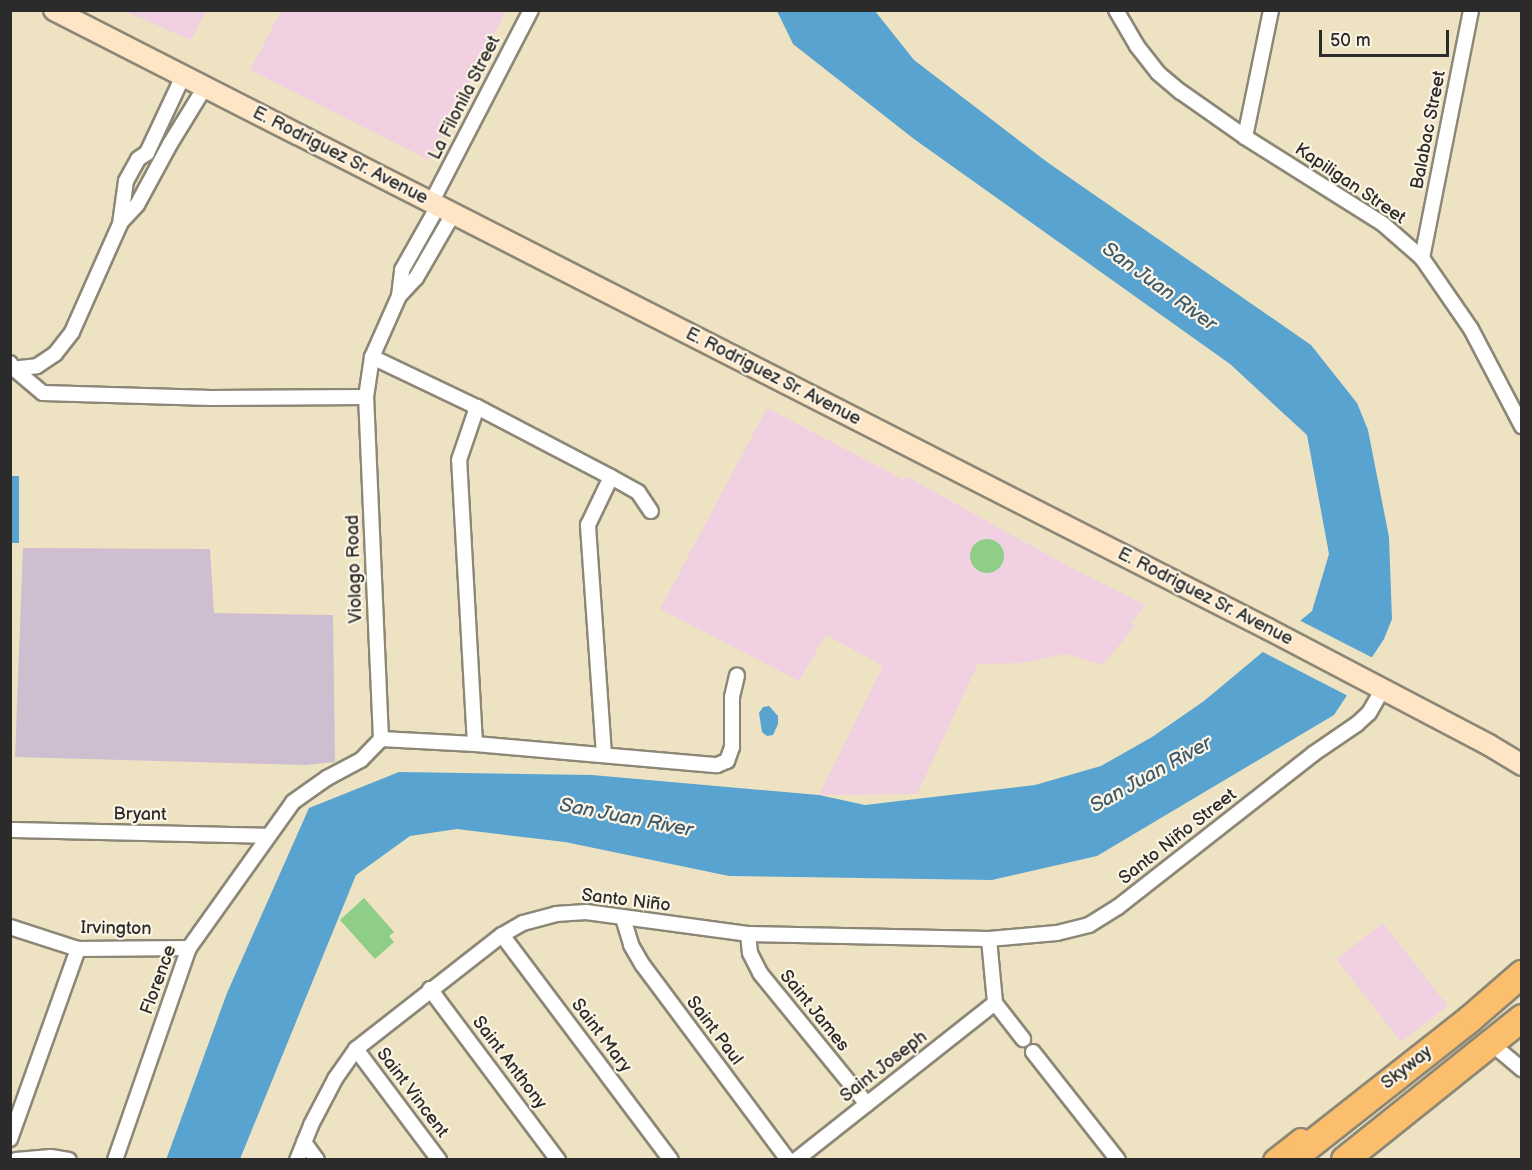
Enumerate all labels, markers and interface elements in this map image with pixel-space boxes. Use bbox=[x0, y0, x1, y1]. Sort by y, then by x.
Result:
scale bar bbox=[1322, 18, 1452, 56]
text: 50 m bbox=[1330, 30, 1371, 51]
street label: La Filonila Street bbox=[424, 32, 506, 164]
street label: Balabac Street bbox=[1407, 69, 1451, 191]
street label: E. Rodriguez Sr. Avenue bbox=[249, 102, 431, 210]
street label: Kapiligan Street bbox=[1290, 139, 1410, 229]
water label: San Juan River bbox=[1097, 237, 1221, 337]
street label: E. Rodriguez Sr. Avenue bbox=[682, 323, 864, 431]
street label: Violago Road bbox=[342, 514, 368, 624]
street label: E. Rodriguez Sr. Avenue bbox=[1114, 543, 1296, 651]
water label: San Juan River bbox=[1085, 731, 1217, 819]
street label: Santo Niño Street bbox=[1115, 784, 1241, 890]
water label: San Juan River bbox=[557, 793, 695, 843]
street label: Bryant bbox=[113, 804, 167, 826]
street label: Santo Niño bbox=[580, 885, 672, 917]
street label: Irvington bbox=[80, 918, 152, 940]
street label: Florence bbox=[137, 942, 181, 1018]
street label: Saint James bbox=[774, 966, 854, 1056]
street label: Saint Paul bbox=[681, 992, 747, 1070]
street label: Saint Mary bbox=[566, 995, 636, 1077]
street label: Saint Anthony bbox=[467, 1012, 551, 1114]
street label: Saint Joseph bbox=[836, 1026, 932, 1108]
street label: Skyway bbox=[1377, 1041, 1437, 1095]
street label: Saint Vincent bbox=[371, 1044, 453, 1142]

